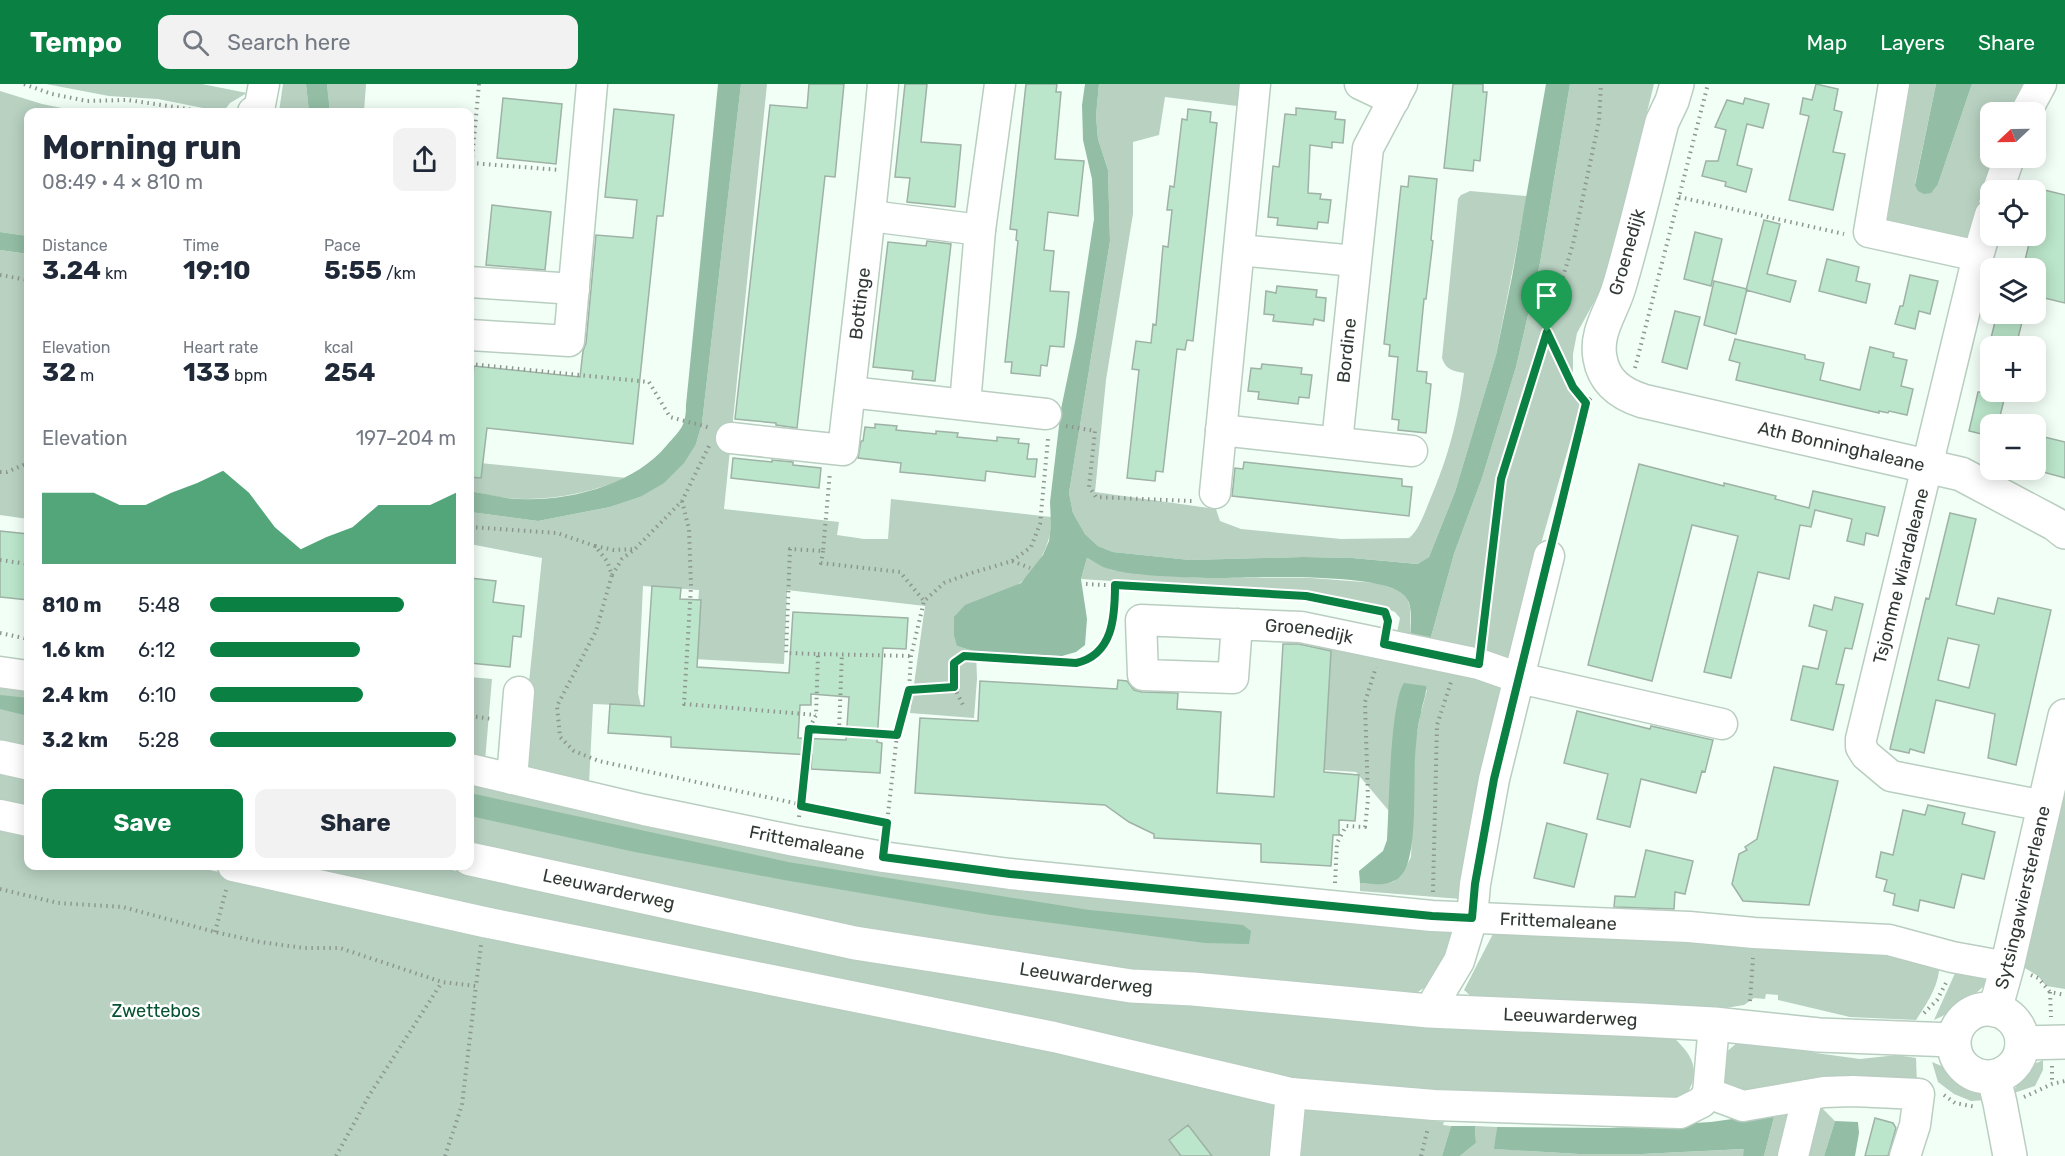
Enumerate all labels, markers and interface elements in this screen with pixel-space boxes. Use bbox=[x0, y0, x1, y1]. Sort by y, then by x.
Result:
search box bbox=[158, 15, 578, 69]
text: Tempo bbox=[30, 26, 122, 59]
icon: search bbox=[179, 26, 212, 59]
text: Search here bbox=[227, 29, 351, 56]
text: Map bbox=[1806, 30, 1847, 55]
text: Layers bbox=[1880, 30, 1945, 55]
text: Share bbox=[1978, 30, 2035, 55]
north arrow bbox=[1980, 102, 2046, 168]
map controls bbox=[1980, 102, 2046, 480]
text: Morning run bbox=[42, 128, 242, 167]
button: share bbox=[393, 128, 456, 191]
text: 08:49 · 4 × 810 m bbox=[42, 170, 203, 194]
button: locate bbox=[1980, 180, 2046, 246]
street label: Groenedijk bbox=[1604, 205, 1650, 298]
text: Distance bbox=[42, 236, 108, 255]
text: Time bbox=[183, 236, 219, 255]
text: Pace bbox=[324, 236, 361, 255]
text: 3.24 bbox=[42, 255, 101, 286]
text: 19:10 bbox=[183, 255, 251, 286]
text: 5:55 bbox=[324, 255, 382, 286]
button: layers bbox=[1980, 258, 2046, 324]
text: km bbox=[101, 264, 127, 283]
text: /km bbox=[382, 264, 416, 283]
street label: Bottinge bbox=[845, 266, 875, 341]
pin bbox=[1521, 270, 1572, 332]
icon: arrive bbox=[1530, 279, 1563, 312]
street label: Bordine bbox=[1332, 317, 1361, 384]
button: + bbox=[1980, 336, 2046, 402]
text: Elevation bbox=[42, 338, 111, 357]
text: Heart rate bbox=[183, 338, 258, 357]
text: kcal bbox=[324, 338, 353, 357]
text: 32 bbox=[42, 357, 76, 388]
text: 133 bbox=[183, 357, 230, 388]
text: 254 bbox=[324, 357, 375, 388]
text: m bbox=[76, 366, 94, 385]
text: bpm bbox=[230, 366, 267, 385]
button: − bbox=[1980, 414, 2046, 480]
street label: Ath Bonninghaleane bbox=[1756, 417, 1927, 476]
text: Elevation bbox=[42, 426, 128, 450]
text: 197–204 m bbox=[356, 426, 456, 450]
street label: Tsjomme Wiardaleane bbox=[1868, 486, 1934, 666]
text: 810 m bbox=[42, 593, 102, 617]
text: 5:48 bbox=[138, 593, 180, 617]
street label: Groenedijk bbox=[1264, 614, 1356, 649]
text: 1.6 km bbox=[42, 638, 105, 662]
text: 6:12 bbox=[138, 638, 175, 662]
text: 2.4 km bbox=[42, 683, 108, 707]
text: 6:10 bbox=[138, 683, 176, 707]
text: 3.2 km bbox=[42, 728, 108, 752]
text: 5:28 bbox=[138, 728, 179, 752]
button: Save bbox=[42, 789, 243, 858]
button: Share bbox=[255, 789, 456, 858]
street label: Sytsingawiersterleane bbox=[1990, 804, 2055, 992]
street label: Frittemaleane bbox=[747, 821, 866, 864]
street label: Leeuwarderweg bbox=[541, 864, 677, 914]
street label: Frittemaleane bbox=[1499, 908, 1617, 935]
street label: Leeuwarderweg bbox=[1018, 958, 1153, 998]
park label: Zwettebos bbox=[111, 1000, 201, 1022]
street label: Leeuwarderweg bbox=[1503, 1003, 1638, 1031]

